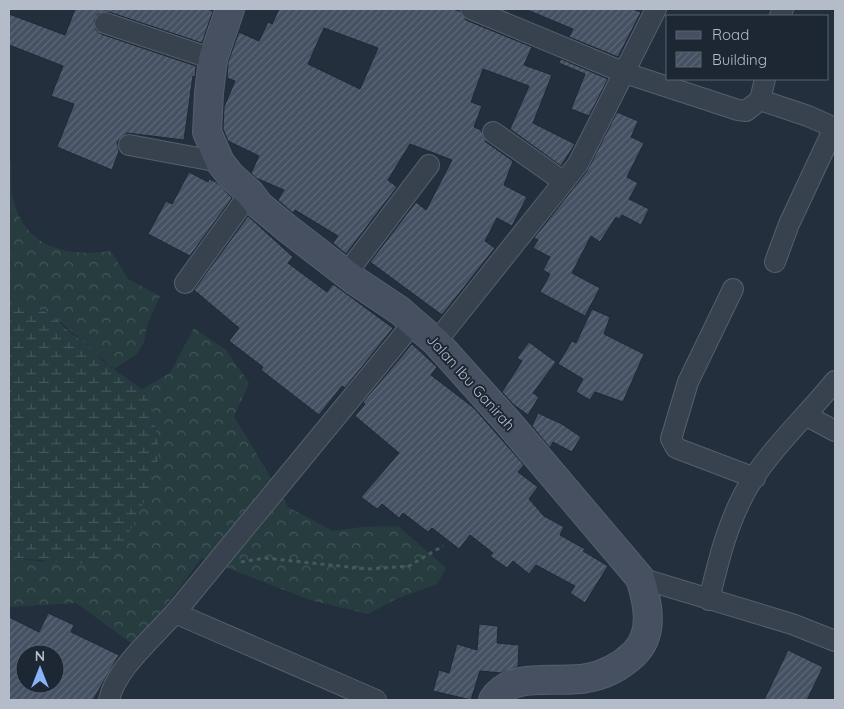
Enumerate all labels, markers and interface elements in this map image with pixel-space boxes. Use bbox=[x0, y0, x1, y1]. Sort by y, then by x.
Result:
legend bbox=[666, 15, 829, 80]
text: Road bbox=[712, 25, 749, 44]
text: Building bbox=[712, 50, 767, 69]
street label: Jalan Ibu Ganirah bbox=[423, 330, 519, 434]
north arrow bbox=[15, 644, 65, 694]
text: N bbox=[35, 647, 45, 665]

